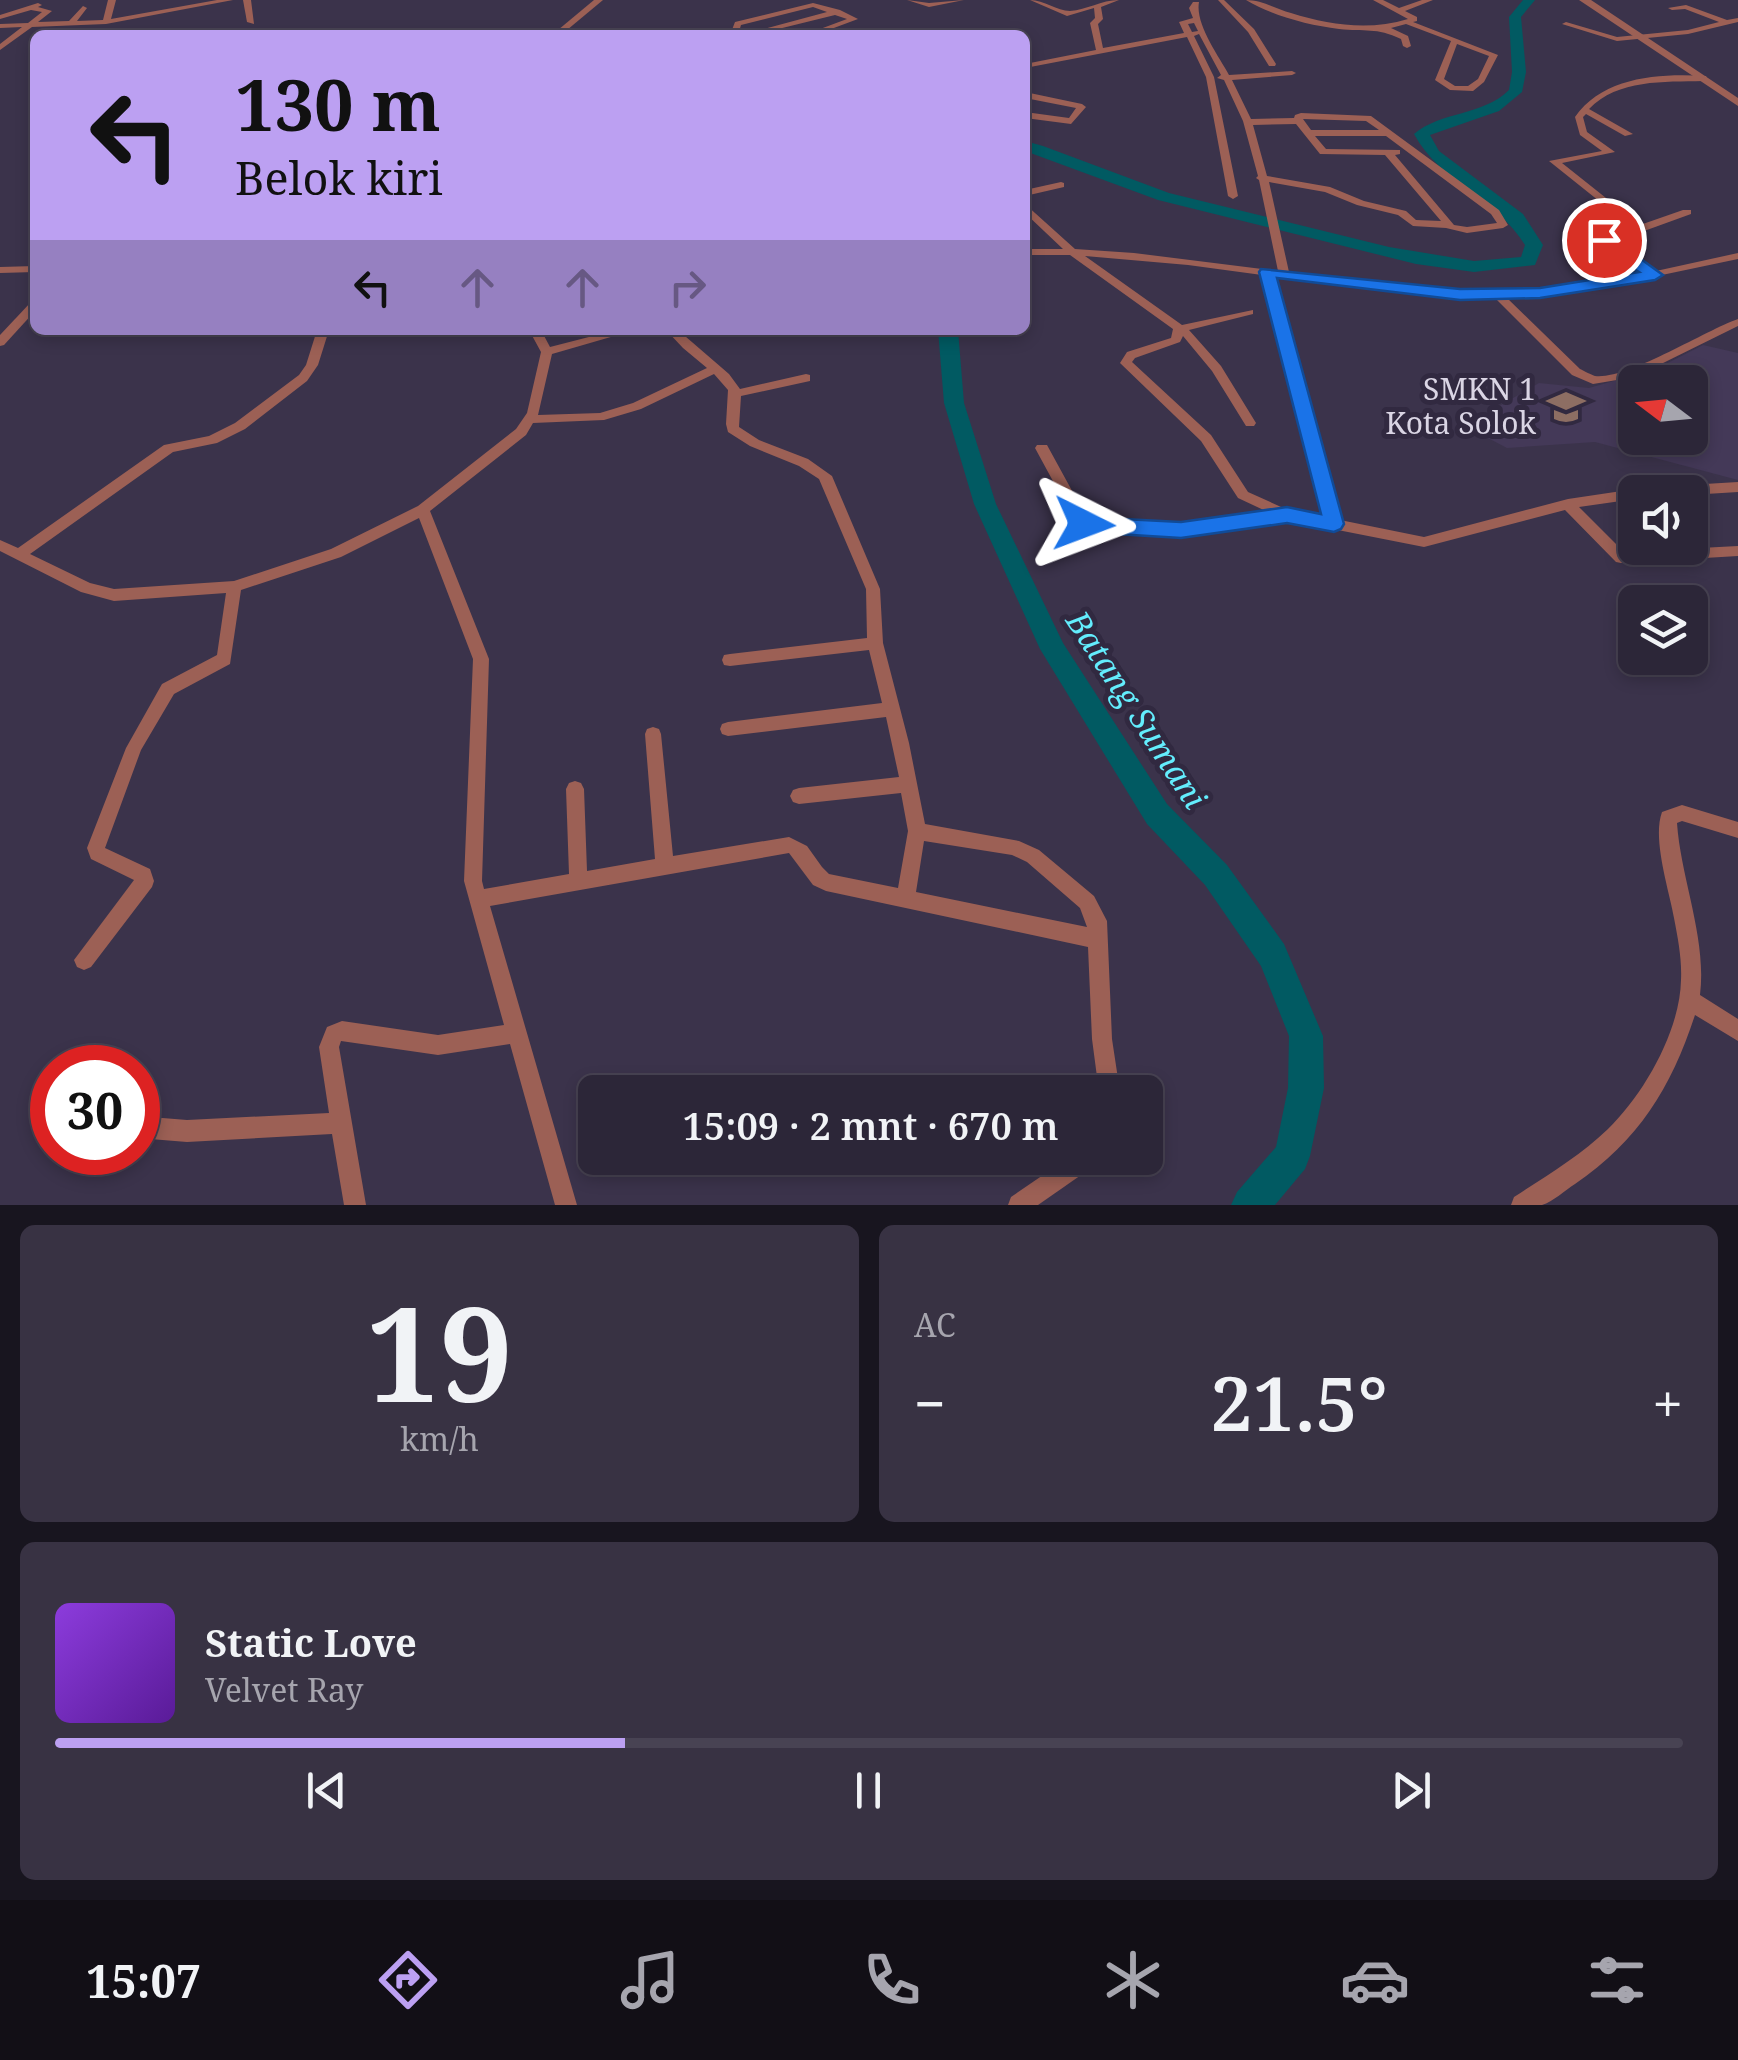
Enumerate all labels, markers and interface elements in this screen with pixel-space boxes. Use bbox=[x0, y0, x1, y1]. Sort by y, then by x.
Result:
text: 130 m bbox=[235, 56, 441, 152]
icon: left bbox=[70, 70, 200, 200]
text: Belok kiri bbox=[235, 147, 443, 208]
pin bbox=[1562, 198, 1647, 283]
icon: arrive bbox=[1577, 213, 1632, 268]
icon: left bbox=[345, 260, 400, 315]
icon: ahead bbox=[450, 260, 505, 315]
icon: ahead bbox=[555, 260, 610, 315]
icon: right bbox=[660, 260, 715, 315]
north arrow bbox=[1618, 365, 1708, 455]
map controls bbox=[1618, 365, 1708, 675]
place label: SMKN 1 Kota Solok bbox=[1385, 368, 1536, 443]
school or university icon: SMKN 1 Kota Solok bbox=[1545, 386, 1587, 428]
position arrow bbox=[1032, 472, 1136, 576]
button: sound bbox=[1618, 475, 1708, 565]
button: layers bbox=[1618, 585, 1708, 675]
water label: Batang Sumani bbox=[1057, 601, 1217, 817]
speed limit sign: 30 bbox=[30, 1045, 160, 1175]
text: 15:09 · 2 mnt · 670 m bbox=[682, 1099, 1059, 1151]
text: 19 bbox=[366, 1263, 513, 1440]
text: AC bbox=[914, 1303, 956, 1346]
text: 21.5° bbox=[1210, 1351, 1388, 1453]
text: − bbox=[914, 1365, 946, 1440]
text: + bbox=[1652, 1365, 1683, 1440]
text: km/h bbox=[400, 1417, 479, 1460]
text: Static Love bbox=[205, 1616, 417, 1668]
text: Velvet Ray bbox=[205, 1668, 363, 1711]
icon: previous bbox=[299, 1763, 354, 1818]
icon: pause bbox=[841, 1763, 896, 1818]
icon: next bbox=[1384, 1763, 1439, 1818]
icon: directions bbox=[373, 1945, 443, 2015]
icon: music bbox=[615, 1945, 685, 2015]
icon: phone bbox=[857, 1945, 927, 2015]
icon: climate bbox=[1098, 1945, 1168, 2015]
icon: car bbox=[1340, 1945, 1410, 2015]
icon: filters bbox=[1582, 1945, 1652, 2015]
text: 15:07 bbox=[86, 1950, 201, 2011]

